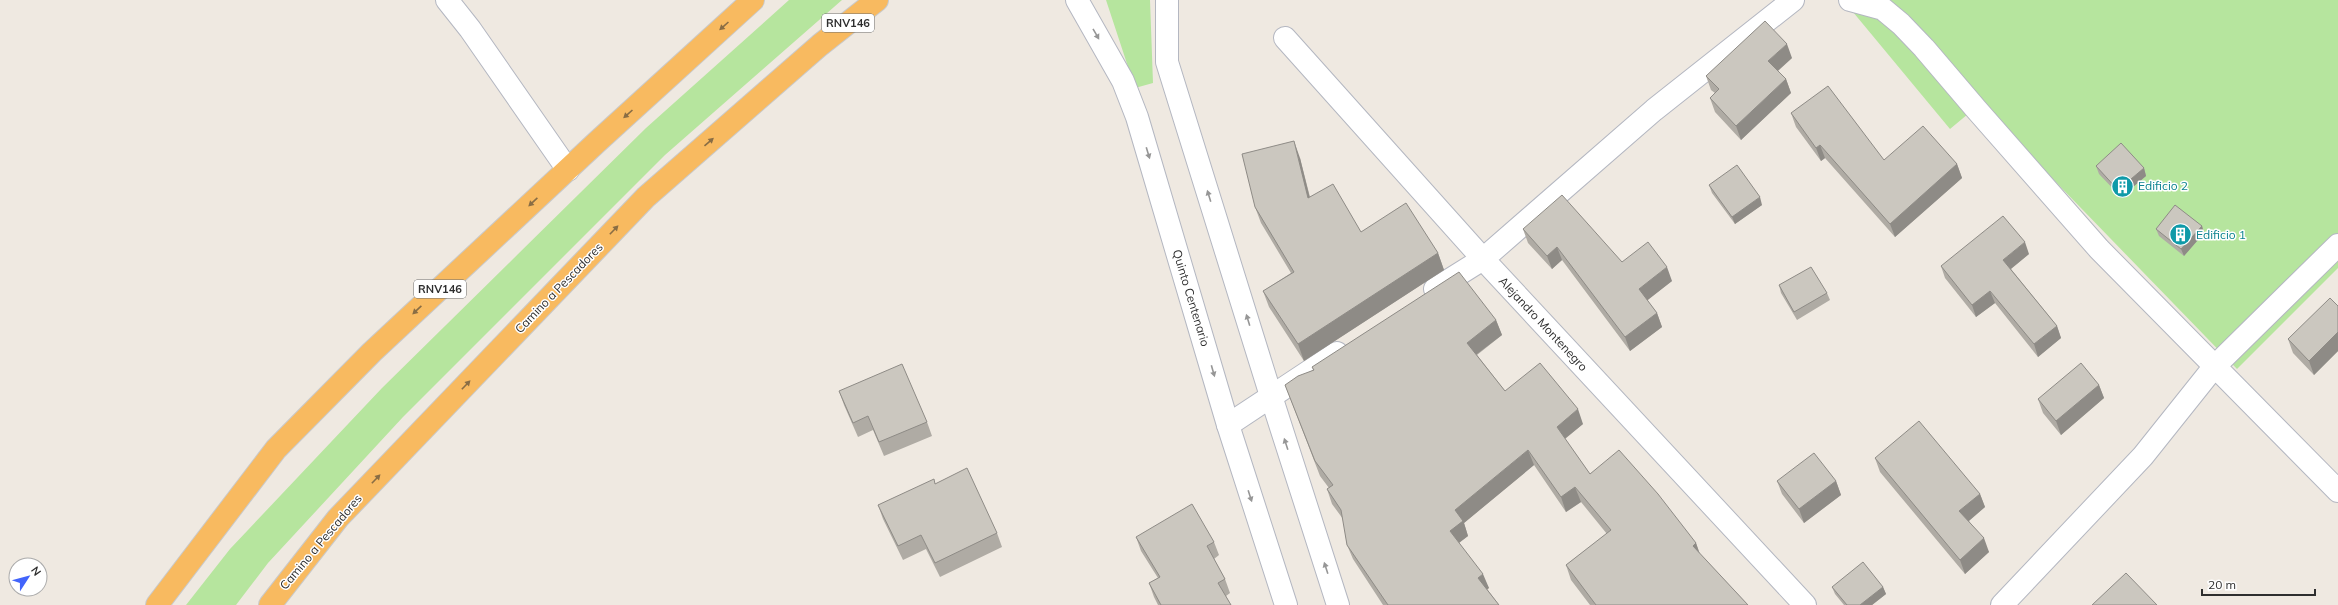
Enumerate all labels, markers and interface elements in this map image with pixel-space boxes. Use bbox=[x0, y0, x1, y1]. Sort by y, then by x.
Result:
road number: RNV146 bbox=[822, 14, 874, 32]
one-way arrow bbox=[719, 21, 729, 31]
one-way arrow bbox=[1092, 28, 1099, 40]
one-way arrow bbox=[623, 109, 633, 118]
one-way arrow bbox=[704, 138, 713, 147]
one-way arrow bbox=[1145, 147, 1151, 159]
building icon: Edificio 2 bbox=[2109, 173, 2135, 199]
place label: Edificio 2 bbox=[2138, 178, 2188, 193]
one-way arrow bbox=[1206, 190, 1212, 202]
one-way arrow bbox=[528, 198, 538, 207]
building icon: Edificio 1 bbox=[2168, 222, 2194, 248]
one-way arrow bbox=[609, 225, 618, 236]
place label: Edificio 1 bbox=[2196, 227, 2246, 242]
street label: Camino a Pescadores bbox=[512, 239, 606, 336]
street label: Quinto Centenario bbox=[1170, 248, 1213, 348]
street label: Alejandro Montenegro bbox=[1496, 273, 1591, 374]
road number: RNV146 bbox=[414, 280, 466, 298]
one-way arrow bbox=[412, 305, 422, 315]
one-way arrow bbox=[1245, 314, 1251, 326]
one-way arrow bbox=[1210, 365, 1216, 377]
one-way arrow bbox=[461, 380, 470, 390]
one-way arrow bbox=[1283, 438, 1289, 450]
one-way arrow bbox=[371, 474, 380, 484]
one-way arrow bbox=[1247, 490, 1253, 502]
street label: Camino a Pescadores bbox=[276, 491, 365, 592]
north arrow bbox=[8, 557, 48, 597]
one-way arrow bbox=[1322, 562, 1328, 574]
text: N bbox=[28, 564, 44, 579]
scale bar bbox=[2202, 571, 2315, 597]
text: 20 m bbox=[2208, 577, 2236, 592]

